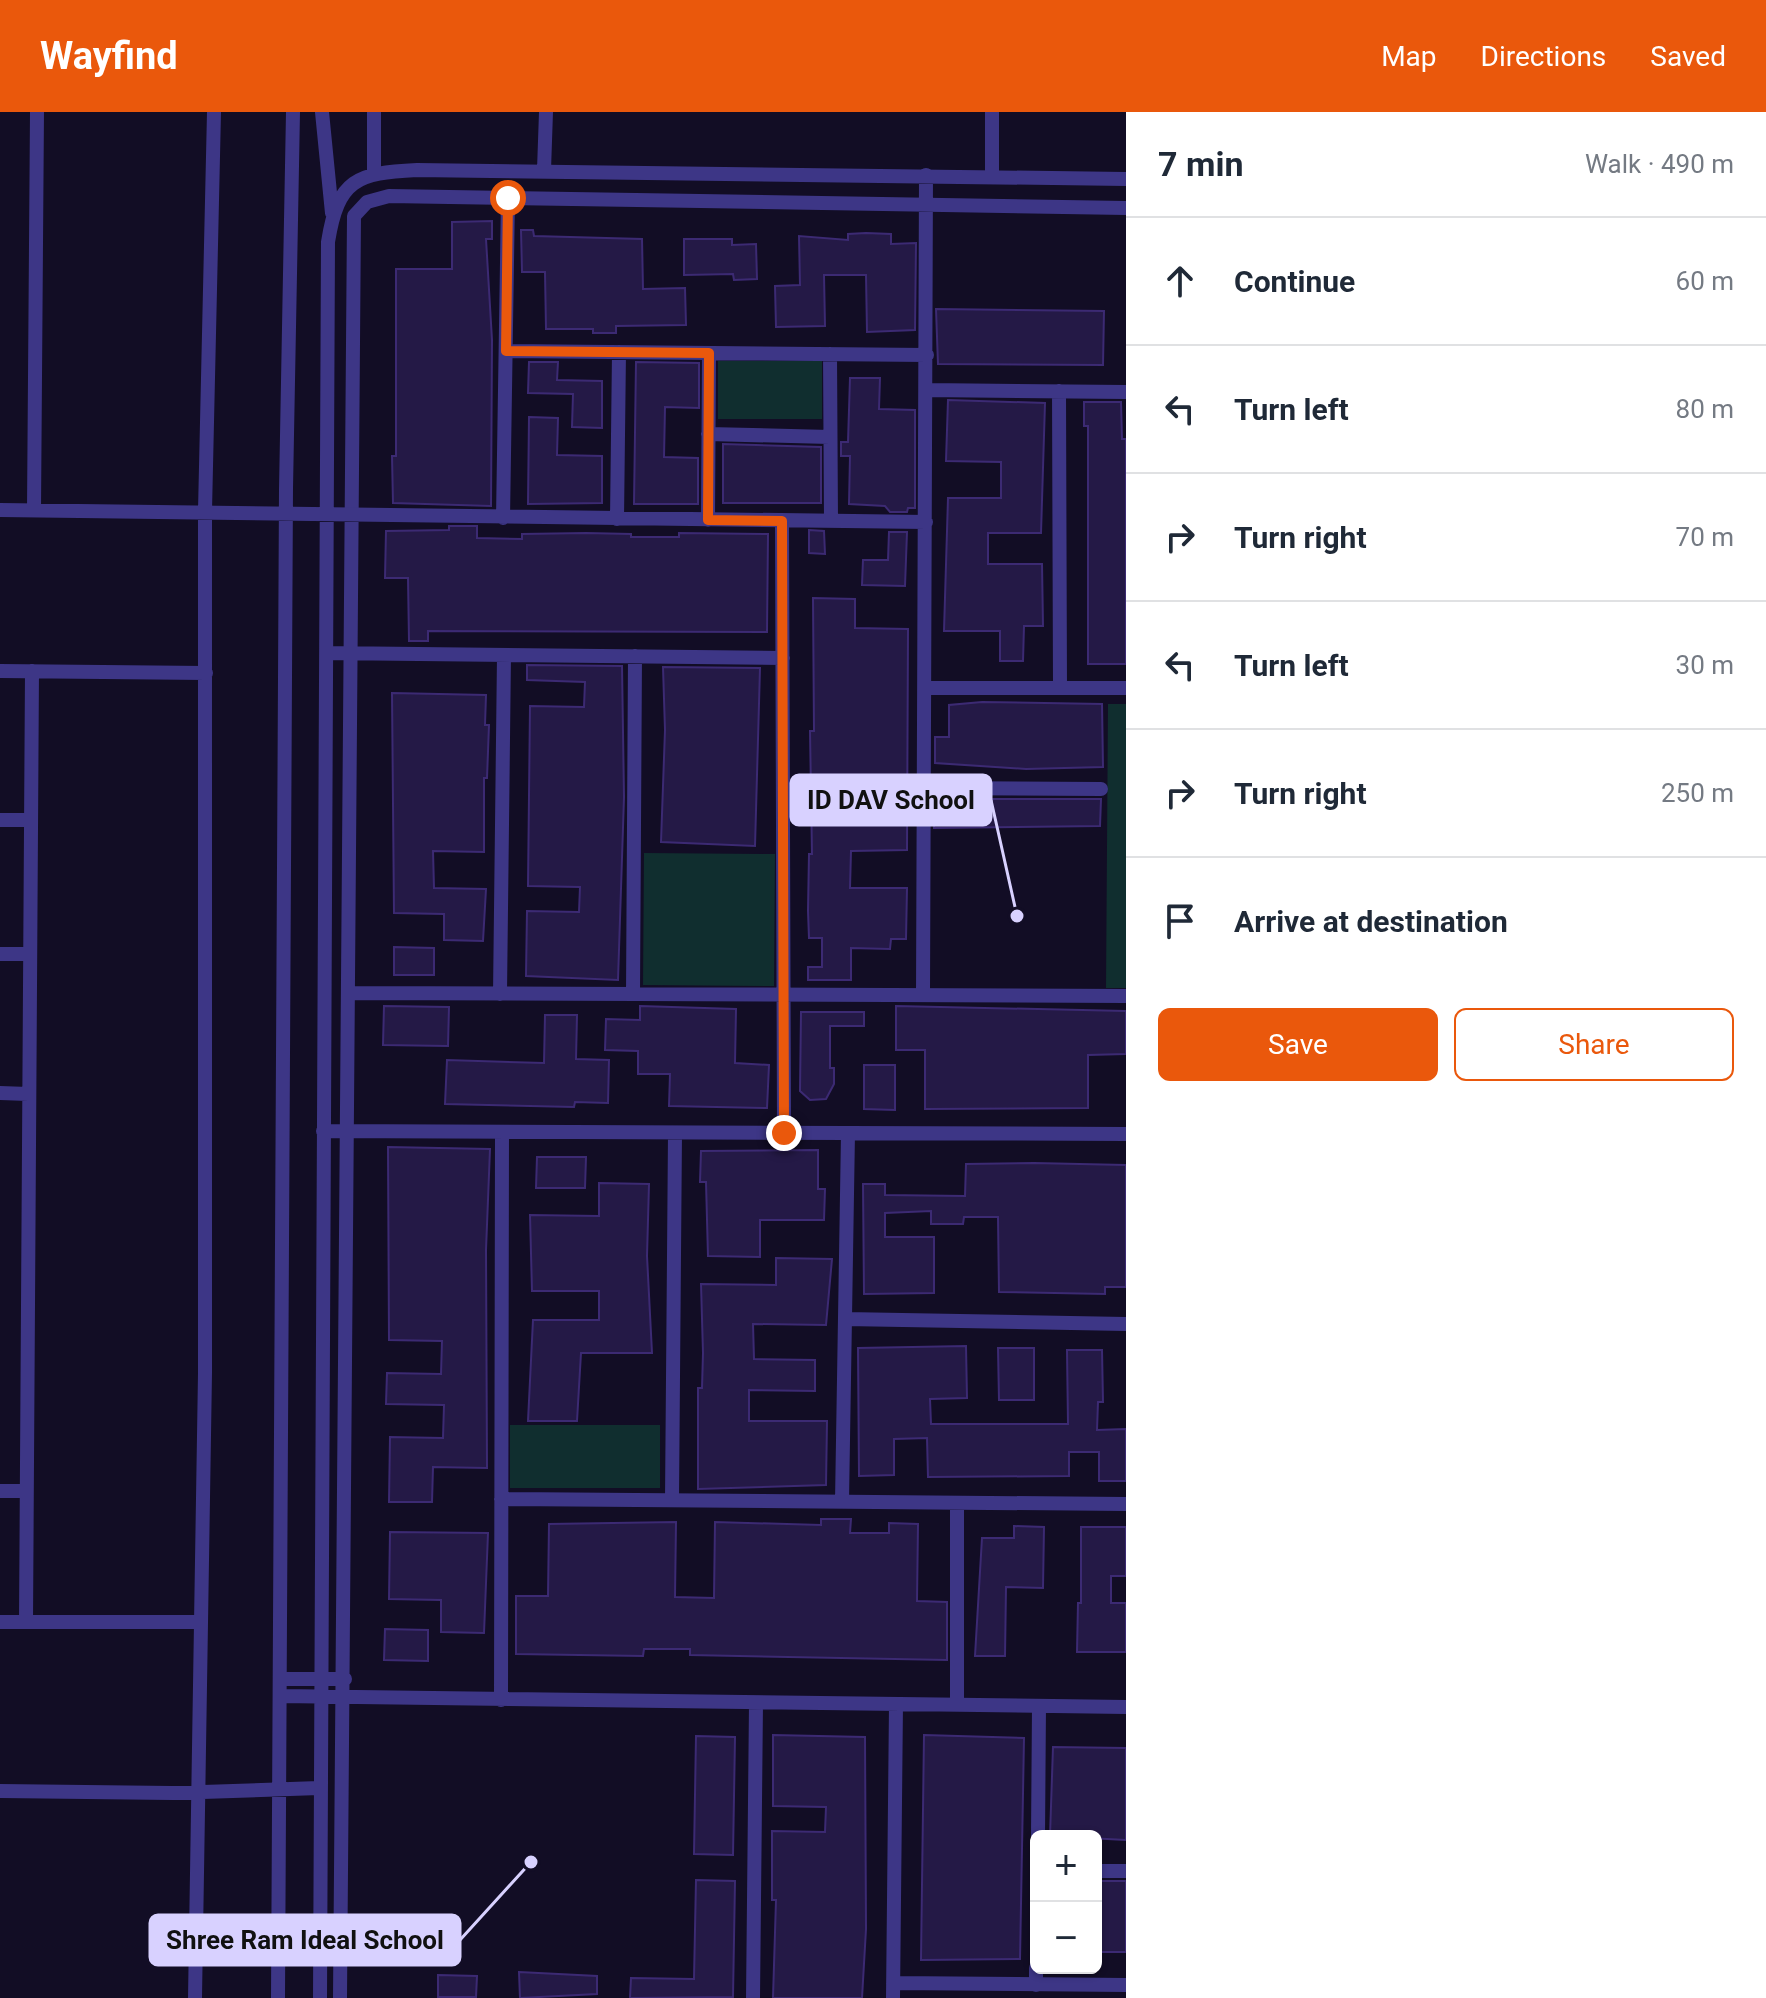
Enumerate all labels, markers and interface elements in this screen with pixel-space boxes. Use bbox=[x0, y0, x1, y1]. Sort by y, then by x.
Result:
text: Wayfind bbox=[40, 34, 178, 78]
text: Map bbox=[1381, 40, 1437, 73]
text: Directions bbox=[1481, 40, 1606, 73]
text: Saved bbox=[1650, 40, 1726, 73]
text: 7 min bbox=[1158, 144, 1243, 184]
text: Walk · 490 m bbox=[1585, 149, 1734, 179]
route start bbox=[490, 180, 526, 216]
icon: ahead bbox=[1158, 259, 1202, 303]
text: Continue bbox=[1234, 264, 1355, 299]
text: 60 m bbox=[1676, 266, 1734, 296]
icon: left bbox=[1158, 387, 1202, 431]
text: Turn left bbox=[1234, 392, 1349, 427]
text: 80 m bbox=[1676, 394, 1734, 424]
icon: right bbox=[1158, 515, 1202, 559]
text: Turn right bbox=[1234, 520, 1367, 555]
text: 70 m bbox=[1676, 522, 1734, 552]
icon: left bbox=[1158, 643, 1202, 687]
text: Turn left bbox=[1234, 648, 1349, 683]
text: 30 m bbox=[1676, 650, 1734, 680]
icon: right bbox=[1158, 771, 1202, 815]
callout: ID DAV School bbox=[791, 775, 991, 825]
text: Turn right bbox=[1234, 776, 1367, 811]
text: 250 m bbox=[1661, 778, 1734, 808]
text: ID DAV School bbox=[807, 785, 975, 815]
icon: arrive bbox=[1158, 899, 1202, 943]
text: Arrive at destination bbox=[1234, 904, 1508, 939]
button: Save bbox=[1158, 1008, 1438, 1081]
button: Share bbox=[1454, 1008, 1734, 1081]
route end bbox=[766, 1115, 802, 1151]
map controls bbox=[1030, 1830, 1102, 1974]
button: + bbox=[1030, 1830, 1102, 1902]
button: − bbox=[1030, 1902, 1102, 1974]
callout: Shree Ram Ideal School bbox=[150, 1915, 460, 1965]
text: Shree Ram Ideal School bbox=[166, 1925, 444, 1955]

